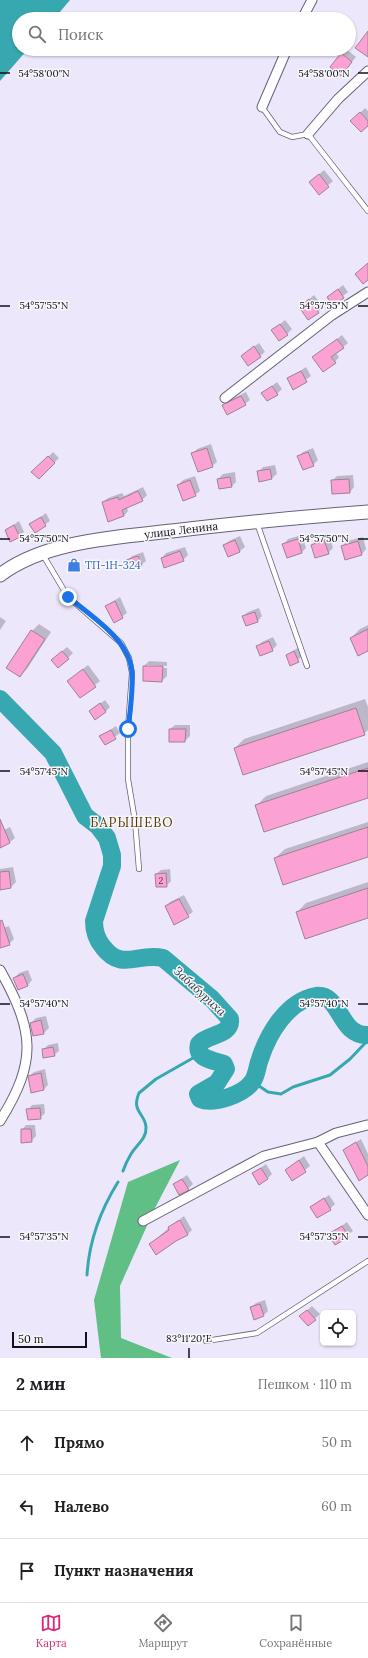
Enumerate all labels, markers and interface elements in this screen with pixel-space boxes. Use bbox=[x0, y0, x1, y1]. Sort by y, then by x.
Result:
search box bbox=[12, 12, 356, 56]
icon: search bbox=[26, 23, 48, 45]
text: Поиск bbox=[58, 25, 103, 44]
text: 54°58'00"N bbox=[18, 67, 70, 80]
text: 54°58'00"N bbox=[298, 67, 350, 80]
text: 54°57'55"N bbox=[20, 299, 69, 312]
text: 54°57'55"N bbox=[300, 299, 349, 312]
street label: улица Ленина bbox=[143, 518, 219, 541]
text: 54°57'50"N bbox=[19, 532, 69, 545]
text: 54°57'50"N bbox=[299, 532, 349, 545]
shop icon: ТП-1Н-324 bbox=[66, 557, 82, 573]
place label: ТП-1Н-324 bbox=[85, 558, 141, 572]
route end bbox=[59, 588, 77, 606]
route start bbox=[119, 720, 137, 738]
text: 54°57'45"N bbox=[20, 765, 69, 778]
text: 54°57'45"N bbox=[300, 765, 349, 778]
district label: БАРЫШЕВО bbox=[90, 814, 174, 831]
house number: 2 bbox=[159, 875, 164, 886]
water label: Забабуриха bbox=[171, 963, 230, 1019]
text: 54°57'40"N bbox=[19, 997, 69, 1010]
text: 54°57'40"N bbox=[299, 997, 349, 1010]
text: 54°57'35"N bbox=[19, 1230, 69, 1243]
text: 54°57'35"N bbox=[299, 1230, 349, 1243]
map controls bbox=[320, 1310, 356, 1346]
button: locate bbox=[320, 1310, 356, 1346]
scale bar bbox=[12, 1330, 87, 1349]
text: 50 m bbox=[18, 1332, 44, 1346]
text: 83°11'20"E bbox=[166, 1332, 212, 1345]
text: 2 мин bbox=[16, 1373, 66, 1395]
text: Пешком · 110 m bbox=[258, 1376, 352, 1393]
icon: ahead bbox=[16, 1432, 38, 1454]
text: Прямо bbox=[54, 1433, 104, 1452]
text: 50 m bbox=[322, 1434, 352, 1451]
icon: left bbox=[16, 1496, 38, 1518]
text: Налево bbox=[54, 1497, 109, 1516]
text: 60 m bbox=[321, 1498, 352, 1515]
icon: arrive bbox=[16, 1560, 38, 1582]
text: Пункт назначения bbox=[54, 1561, 194, 1580]
tab: Карта bbox=[36, 1612, 67, 1650]
tab: Маршрут bbox=[138, 1612, 188, 1650]
tab: Сохранённые bbox=[259, 1612, 332, 1650]

